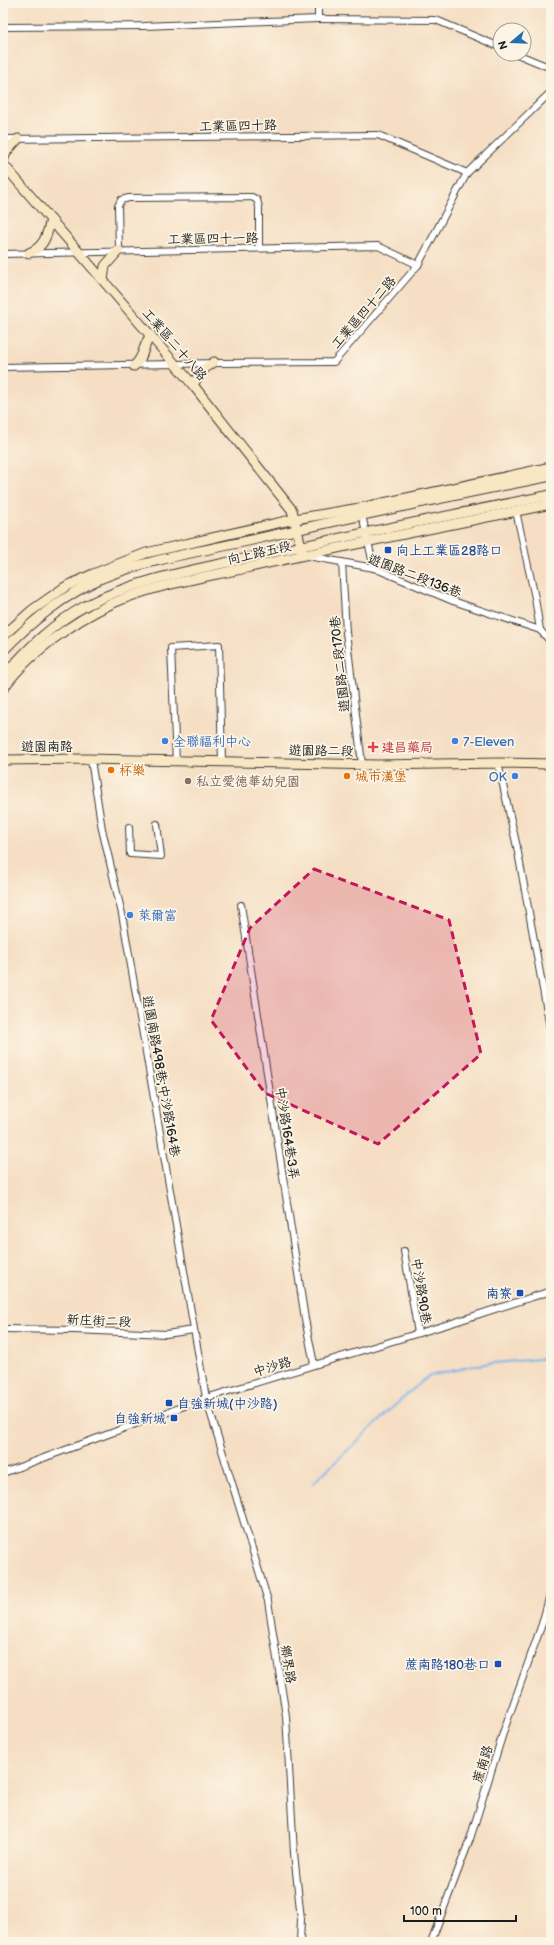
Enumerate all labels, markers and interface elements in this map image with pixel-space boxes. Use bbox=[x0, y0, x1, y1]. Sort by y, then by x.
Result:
north arrow bbox=[492, 22, 532, 62]
text: N bbox=[496, 39, 511, 51]
street label: 工業區四十路 bbox=[199, 117, 277, 135]
street label: 工業區四十一路 bbox=[167, 230, 259, 248]
street label: 工業區四十二路 bbox=[328, 273, 400, 352]
street label: 工業區二十八路 bbox=[138, 305, 210, 384]
street label: 向上路五段 bbox=[226, 538, 293, 568]
place label: 向上工業區28路口 bbox=[396, 543, 502, 559]
marker: 向上工業區28路口 bbox=[383, 545, 393, 555]
street label: 遊園路二段136巷 bbox=[366, 551, 464, 601]
street label: 遊園路二段170巷 bbox=[327, 615, 353, 713]
place label: 全聯福利中心 bbox=[173, 734, 251, 750]
place label: 7-Eleven bbox=[463, 734, 514, 750]
marker: 全聯福利中心 bbox=[160, 736, 170, 746]
marker: 7-Eleven bbox=[450, 736, 460, 746]
street label: 遊園南路 bbox=[21, 739, 73, 755]
place label: 建昌藥局 bbox=[381, 740, 433, 756]
street label: 遊園路二段 bbox=[288, 742, 354, 760]
marker: 建昌藥局 bbox=[368, 742, 378, 752]
place label: 杯樂 bbox=[119, 763, 145, 779]
marker: 杯樂 bbox=[106, 765, 116, 775]
place label: 城市漢堡 bbox=[355, 769, 407, 785]
place label: OK bbox=[489, 769, 508, 785]
marker: 城市漢堡 bbox=[342, 771, 352, 781]
marker: OK bbox=[510, 771, 520, 781]
place label: 私立愛德華幼兒園 bbox=[196, 774, 300, 790]
marker: 私立愛德華幼兒園 bbox=[183, 776, 193, 786]
place label: 萊爾富 bbox=[138, 908, 177, 924]
marker: 萊爾富 bbox=[125, 910, 135, 920]
street label: 遊園南路498巷;中沙路164巷 bbox=[139, 994, 183, 1158]
street label: 中沙路164巷3弄 bbox=[272, 1086, 302, 1181]
street label: 中沙路90巷 bbox=[408, 1257, 434, 1326]
place label: 南寮 bbox=[486, 1286, 512, 1302]
marker: 南寮 bbox=[515, 1288, 525, 1298]
street label: 新庄街二段 bbox=[66, 1312, 132, 1330]
street label: 中沙路 bbox=[251, 1354, 293, 1380]
place label: 自強新城(中沙路) bbox=[177, 1396, 278, 1412]
marker: 自強新城(中沙路) bbox=[164, 1398, 174, 1408]
place label: 自強新城 bbox=[114, 1411, 166, 1427]
marker: 自強新城 bbox=[169, 1413, 179, 1423]
street label: 鄉界路 bbox=[277, 1644, 299, 1685]
place label: 蔗南路180巷口 bbox=[405, 1657, 490, 1673]
marker: 蔗南路180巷口 bbox=[493, 1659, 503, 1669]
street label: 蔗南路 bbox=[470, 1743, 496, 1785]
scale bar bbox=[404, 1897, 516, 1923]
text: 100 m bbox=[410, 1904, 442, 1919]

